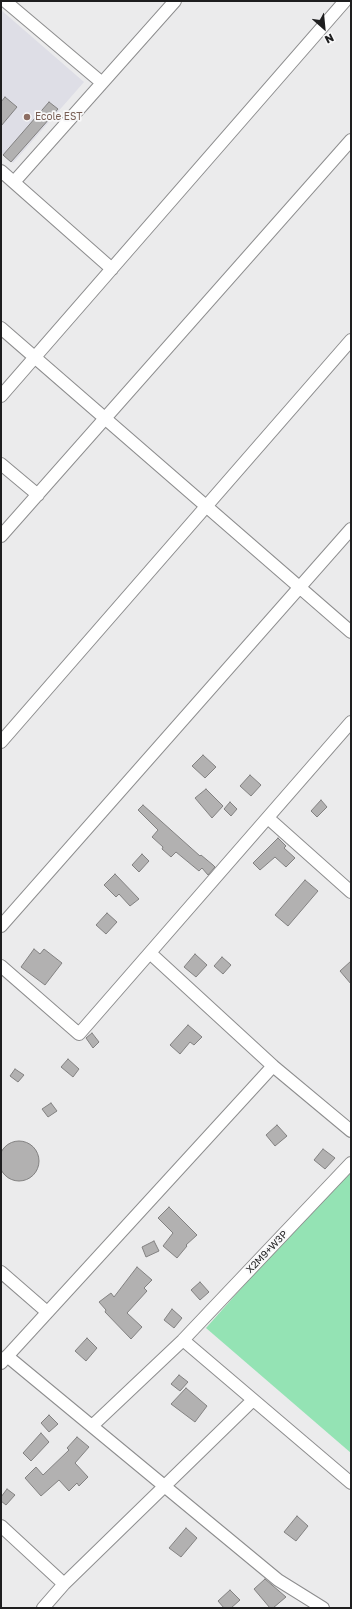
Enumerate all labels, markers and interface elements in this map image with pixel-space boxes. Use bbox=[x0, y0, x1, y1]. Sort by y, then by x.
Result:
north arrow bbox=[304, 8, 344, 48]
text: N bbox=[323, 31, 336, 47]
place label: Ecole EST bbox=[35, 111, 82, 123]
marker: Ecole EST bbox=[22, 112, 32, 122]
street label: X2M9+W3P bbox=[244, 1228, 290, 1276]

